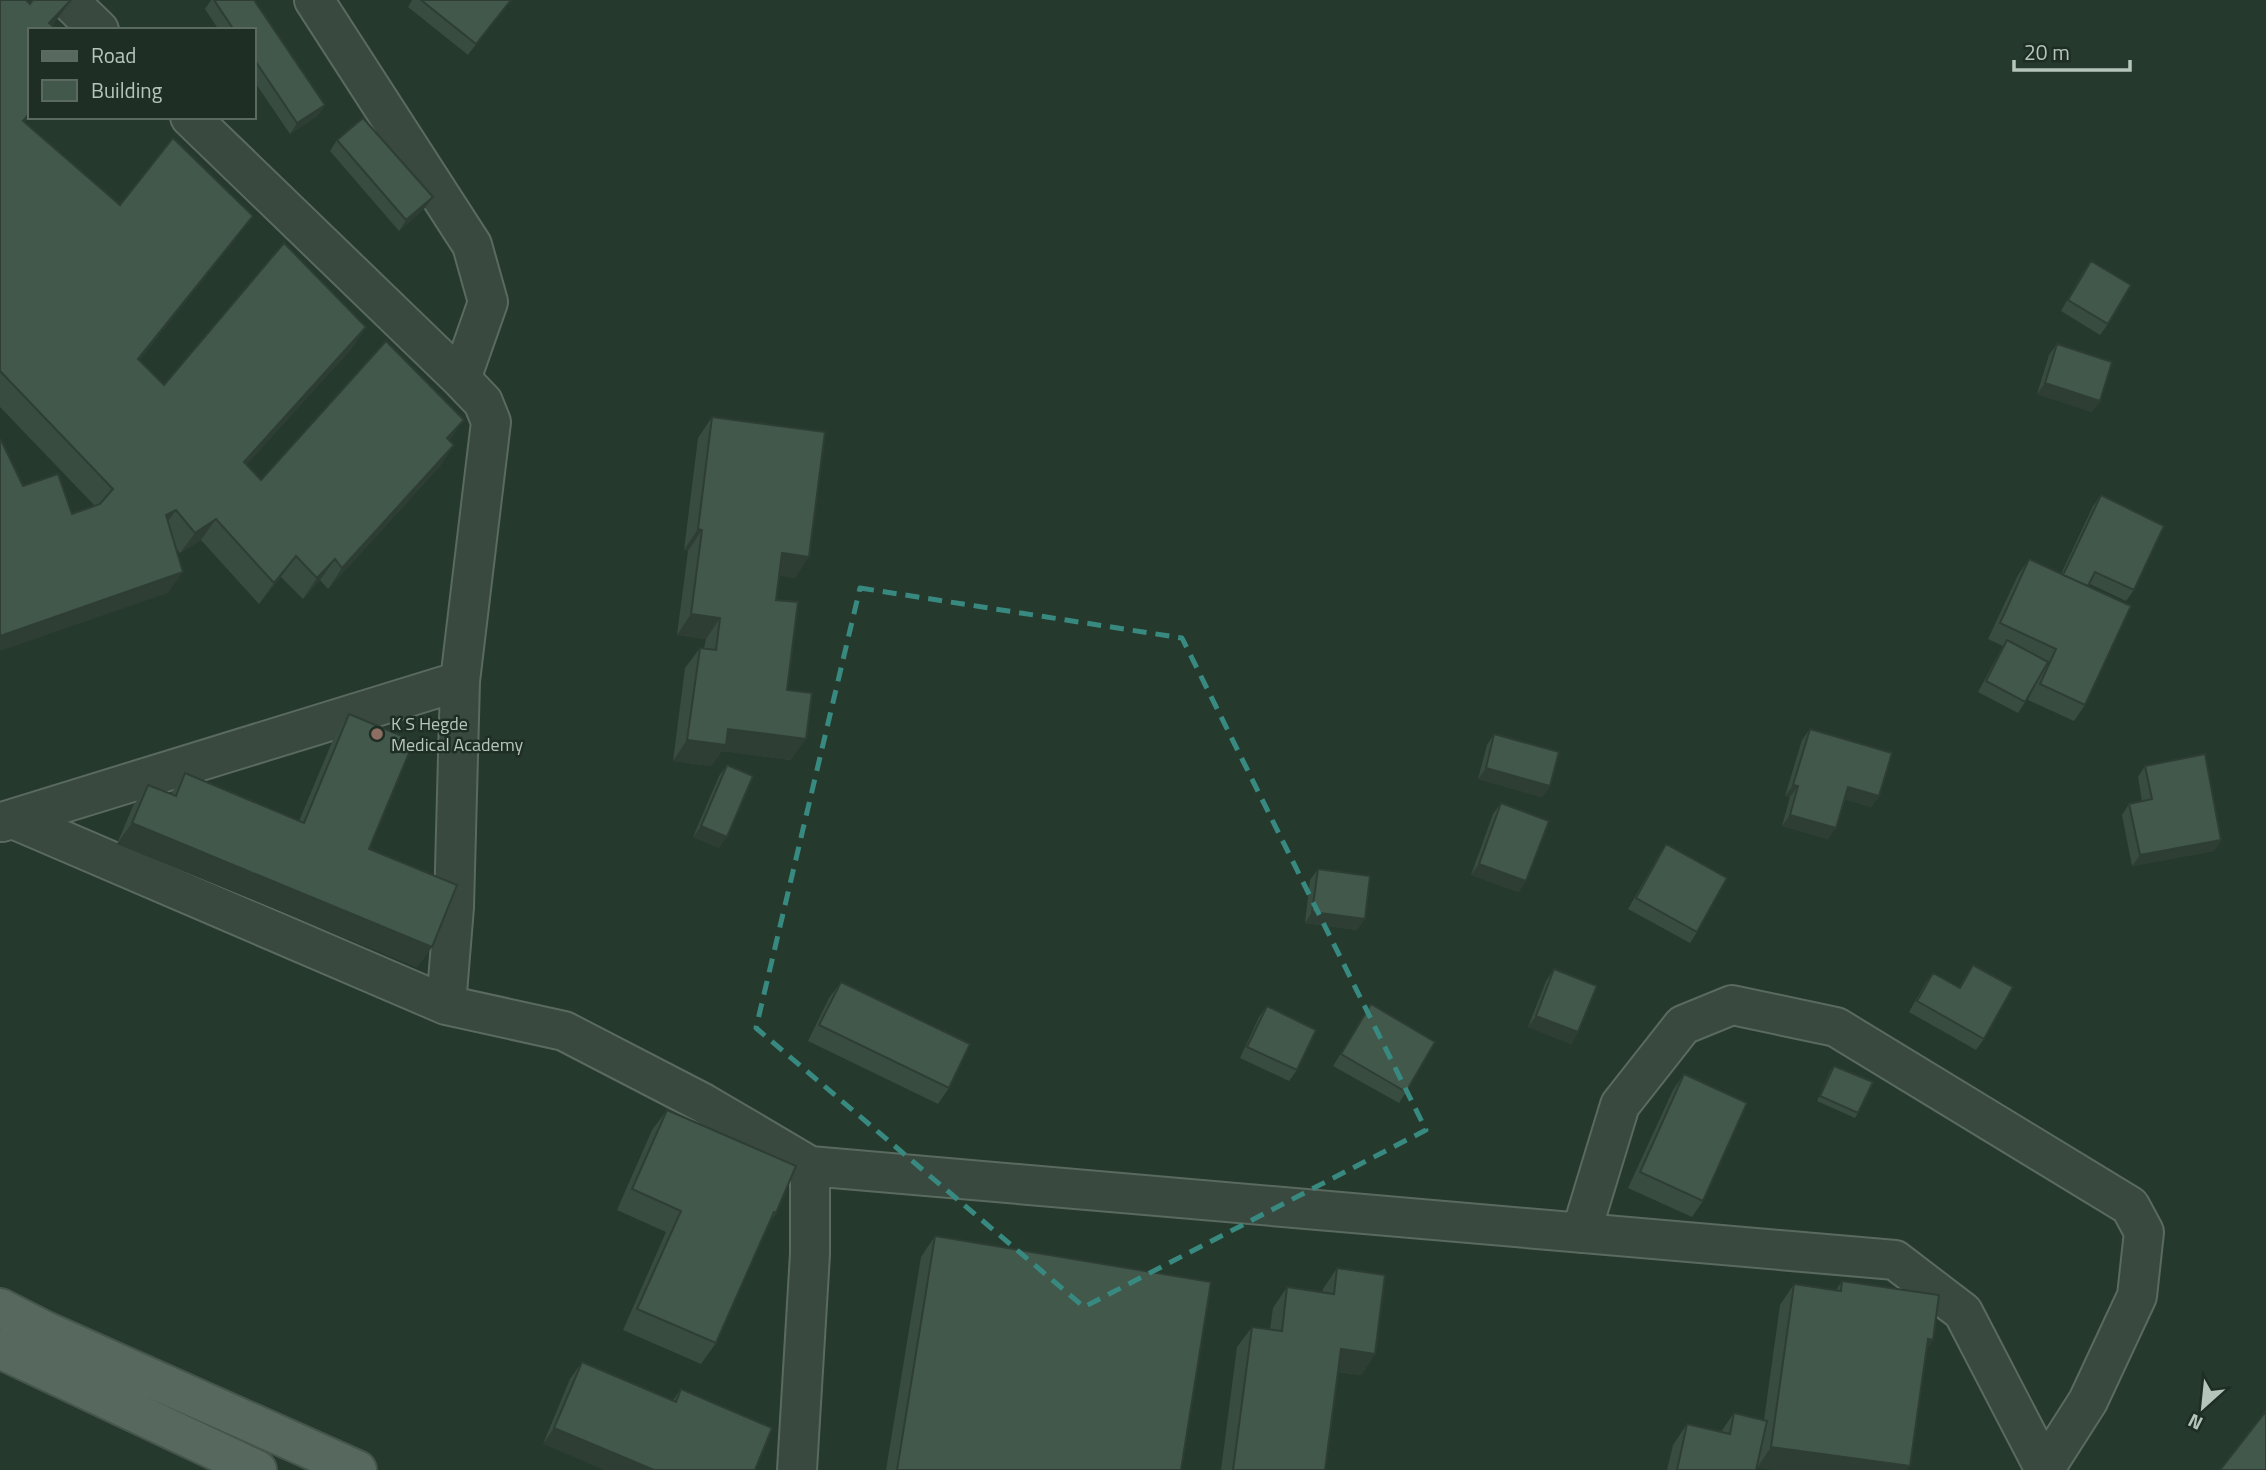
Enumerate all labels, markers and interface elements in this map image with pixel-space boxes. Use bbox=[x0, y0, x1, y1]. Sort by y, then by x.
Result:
legend bbox=[28, 28, 256, 119]
scale bar bbox=[2014, 28, 2130, 72]
text: 20 m bbox=[2024, 36, 2070, 68]
text: Road bbox=[91, 39, 136, 71]
text: Building bbox=[91, 74, 163, 106]
place label: K S Hegde Medical Academy bbox=[391, 710, 524, 758]
marker: K S Hegde Medical Academy bbox=[369, 726, 385, 742]
north arrow bbox=[2168, 1372, 2238, 1442]
text: N bbox=[2183, 1407, 2208, 1439]

